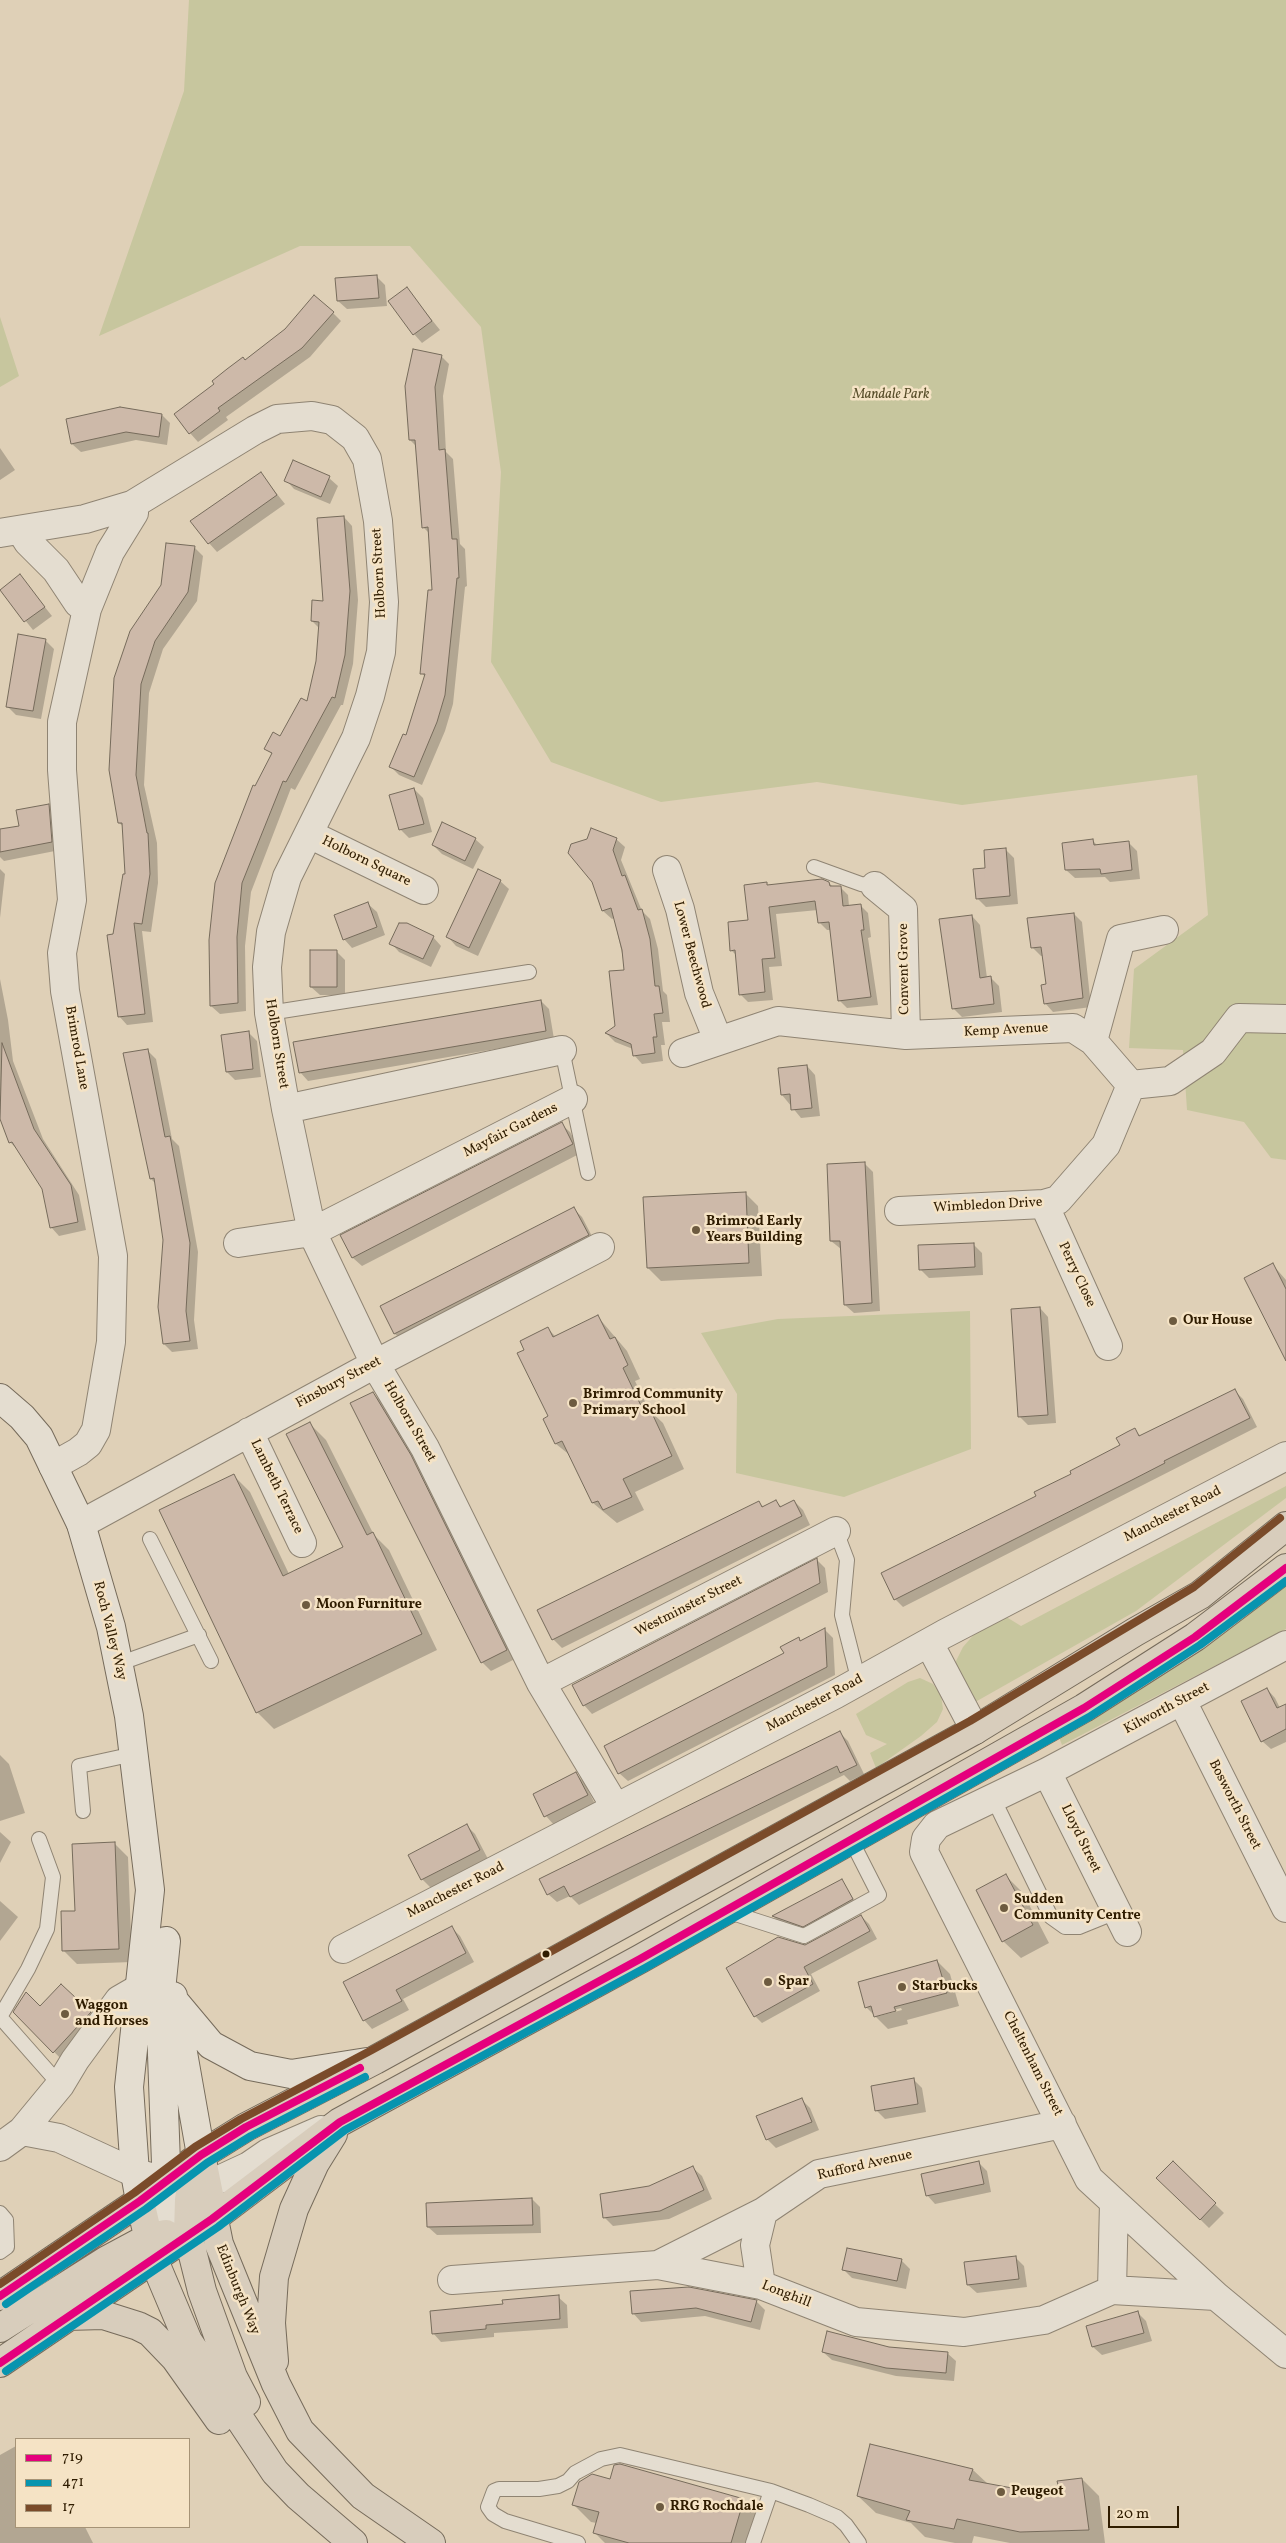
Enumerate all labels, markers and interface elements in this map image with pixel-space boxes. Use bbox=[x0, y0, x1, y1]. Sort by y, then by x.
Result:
park label: Mandale Park bbox=[853, 387, 929, 403]
street label: Holborn Street bbox=[369, 527, 391, 619]
street label: Holborn Square bbox=[319, 833, 413, 891]
street label: Lower Beechwood bbox=[669, 900, 713, 1010]
street label: Convent Grove bbox=[896, 923, 914, 1015]
street label: Holborn Street bbox=[261, 998, 291, 1090]
street label: Brimrod Lane bbox=[60, 1005, 92, 1091]
street label: Kemp Avenue bbox=[963, 1020, 1049, 1042]
street label: Mayfair Gardens bbox=[461, 1100, 561, 1162]
street label: Wimbledon Drive bbox=[933, 1195, 1043, 1217]
place label: Brimrod Early Years Building bbox=[706, 1214, 803, 1246]
marker: Brimrod Early Years Building bbox=[690, 1224, 702, 1236]
street label: Perry Close bbox=[1054, 1240, 1098, 1310]
place label: Our House bbox=[1183, 1313, 1253, 1329]
marker: Our House bbox=[1167, 1315, 1179, 1327]
street label: Finsbury Street bbox=[293, 1353, 385, 1413]
street label: Holborn Street bbox=[379, 1378, 439, 1466]
place label: Brimrod Community Primary School bbox=[583, 1387, 723, 1420]
marker: Brimrod Community Primary School bbox=[567, 1397, 579, 1409]
street label: Lambeth Terrace bbox=[246, 1437, 306, 1537]
street label: Manchester Road bbox=[1122, 1483, 1224, 1547]
street label: Westminster Street bbox=[633, 1573, 745, 1641]
street label: Roch Valley Way bbox=[89, 1580, 129, 1682]
place label: Moon Furniture bbox=[316, 1597, 422, 1613]
marker: Moon Furniture bbox=[300, 1599, 312, 1611]
street label: Manchester Road bbox=[764, 1671, 866, 1737]
street label: Kilworth Street bbox=[1121, 1679, 1213, 1739]
street label: Bosworth Street bbox=[1204, 1757, 1264, 1853]
street label: Lloyd Street bbox=[1056, 1802, 1104, 1876]
street label: Manchester Road bbox=[405, 1859, 507, 1923]
place label: Sudden Community Centre bbox=[1014, 1892, 1141, 1924]
marker: Sudden Community Centre bbox=[998, 1902, 1010, 1914]
unlabelled marker bbox=[541, 1949, 551, 1959]
place label: Spar bbox=[778, 1974, 809, 1990]
marker: Spar bbox=[762, 1976, 774, 1988]
place label: Starbucks bbox=[912, 1979, 978, 1995]
marker: Starbucks bbox=[896, 1981, 908, 1993]
place label: Waggon and Horses bbox=[75, 1998, 149, 2030]
marker: Waggon and Horses bbox=[59, 2008, 71, 2020]
street label: Cheltenham Street bbox=[998, 2009, 1066, 2119]
street label: Rufford Avenue bbox=[816, 2147, 914, 2185]
street label: Edinburgh Way bbox=[211, 2242, 263, 2338]
street label: Longhill bbox=[759, 2278, 813, 2312]
legend bbox=[15, 2438, 190, 2528]
text: 719 bbox=[62, 2447, 83, 2468]
text: 471 bbox=[62, 2472, 84, 2493]
place label: Peugeot bbox=[1011, 2484, 1063, 2500]
marker: Peugeot bbox=[995, 2486, 1007, 2498]
scale bar bbox=[1111, 2496, 1182, 2528]
text: 17 bbox=[62, 2497, 75, 2518]
place label: RRG Rochdale bbox=[670, 2499, 763, 2515]
marker: RRG Rochdale bbox=[654, 2501, 666, 2513]
text: 20 m bbox=[1116, 2504, 1149, 2525]

